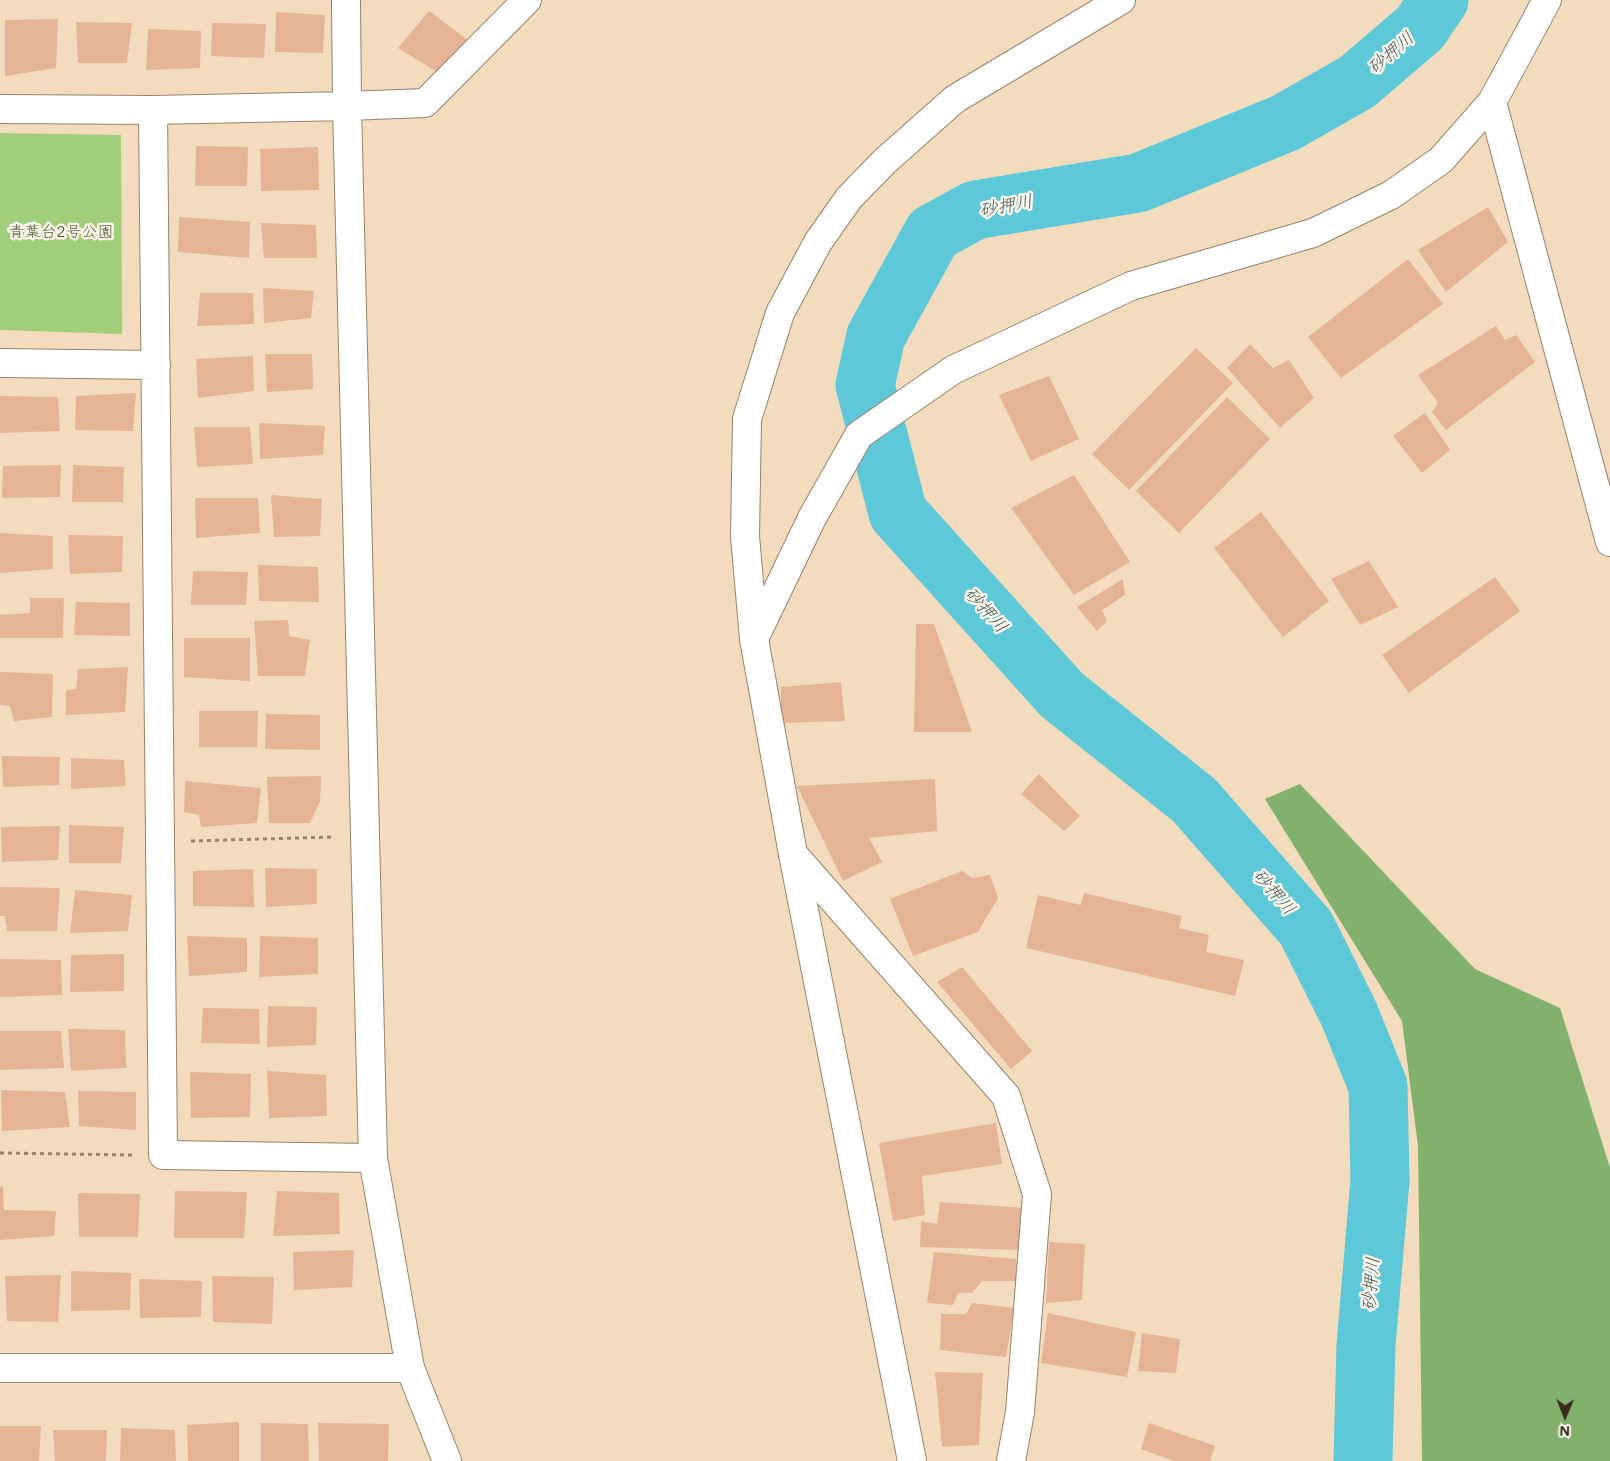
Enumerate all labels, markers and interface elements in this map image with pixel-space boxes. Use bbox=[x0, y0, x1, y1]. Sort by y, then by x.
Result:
water label: 砂押川 bbox=[1364, 27, 1418, 79]
water label: 砂押川 bbox=[977, 190, 1035, 222]
park label: 青葉台2号公園 bbox=[9, 222, 113, 242]
water label: 砂押川 bbox=[960, 583, 1012, 637]
water label: 砂押川 bbox=[1248, 865, 1300, 919]
water label: 砂押川 bbox=[1358, 1256, 1384, 1312]
north arrow bbox=[1540, 1391, 1590, 1441]
text: N bbox=[1559, 1422, 1570, 1441]

